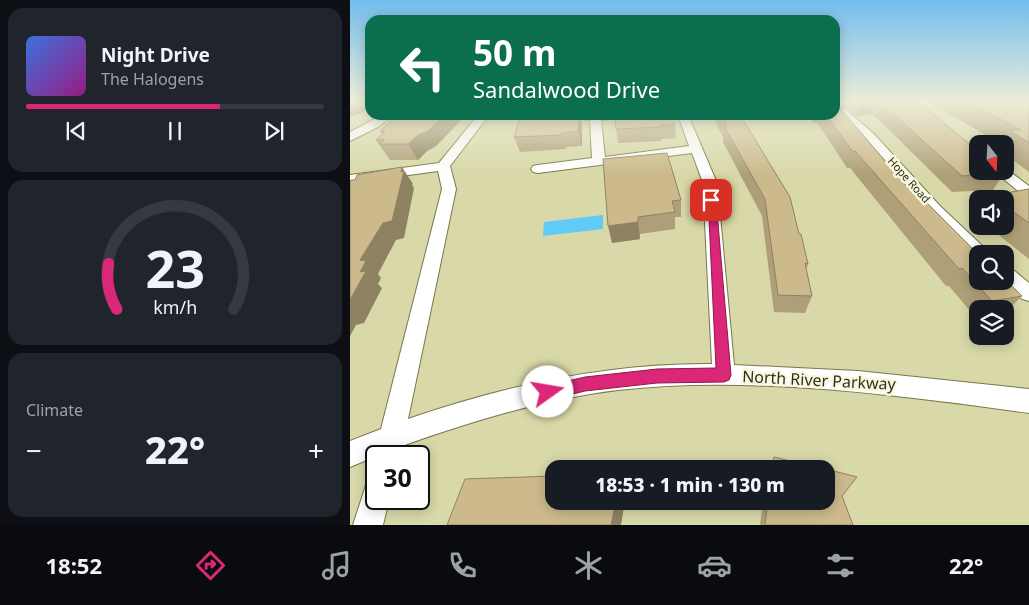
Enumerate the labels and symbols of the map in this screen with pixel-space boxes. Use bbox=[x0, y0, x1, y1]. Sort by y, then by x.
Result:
north arrow bbox=[969, 135, 1014, 180]
street label: Hope Road bbox=[885, 153, 934, 206]
pin bbox=[690, 179, 732, 221]
position arrow bbox=[521, 365, 573, 417]
street label: North River Parkway bbox=[742, 365, 897, 395]
speed limit sign: 30 bbox=[365, 445, 430, 510]

